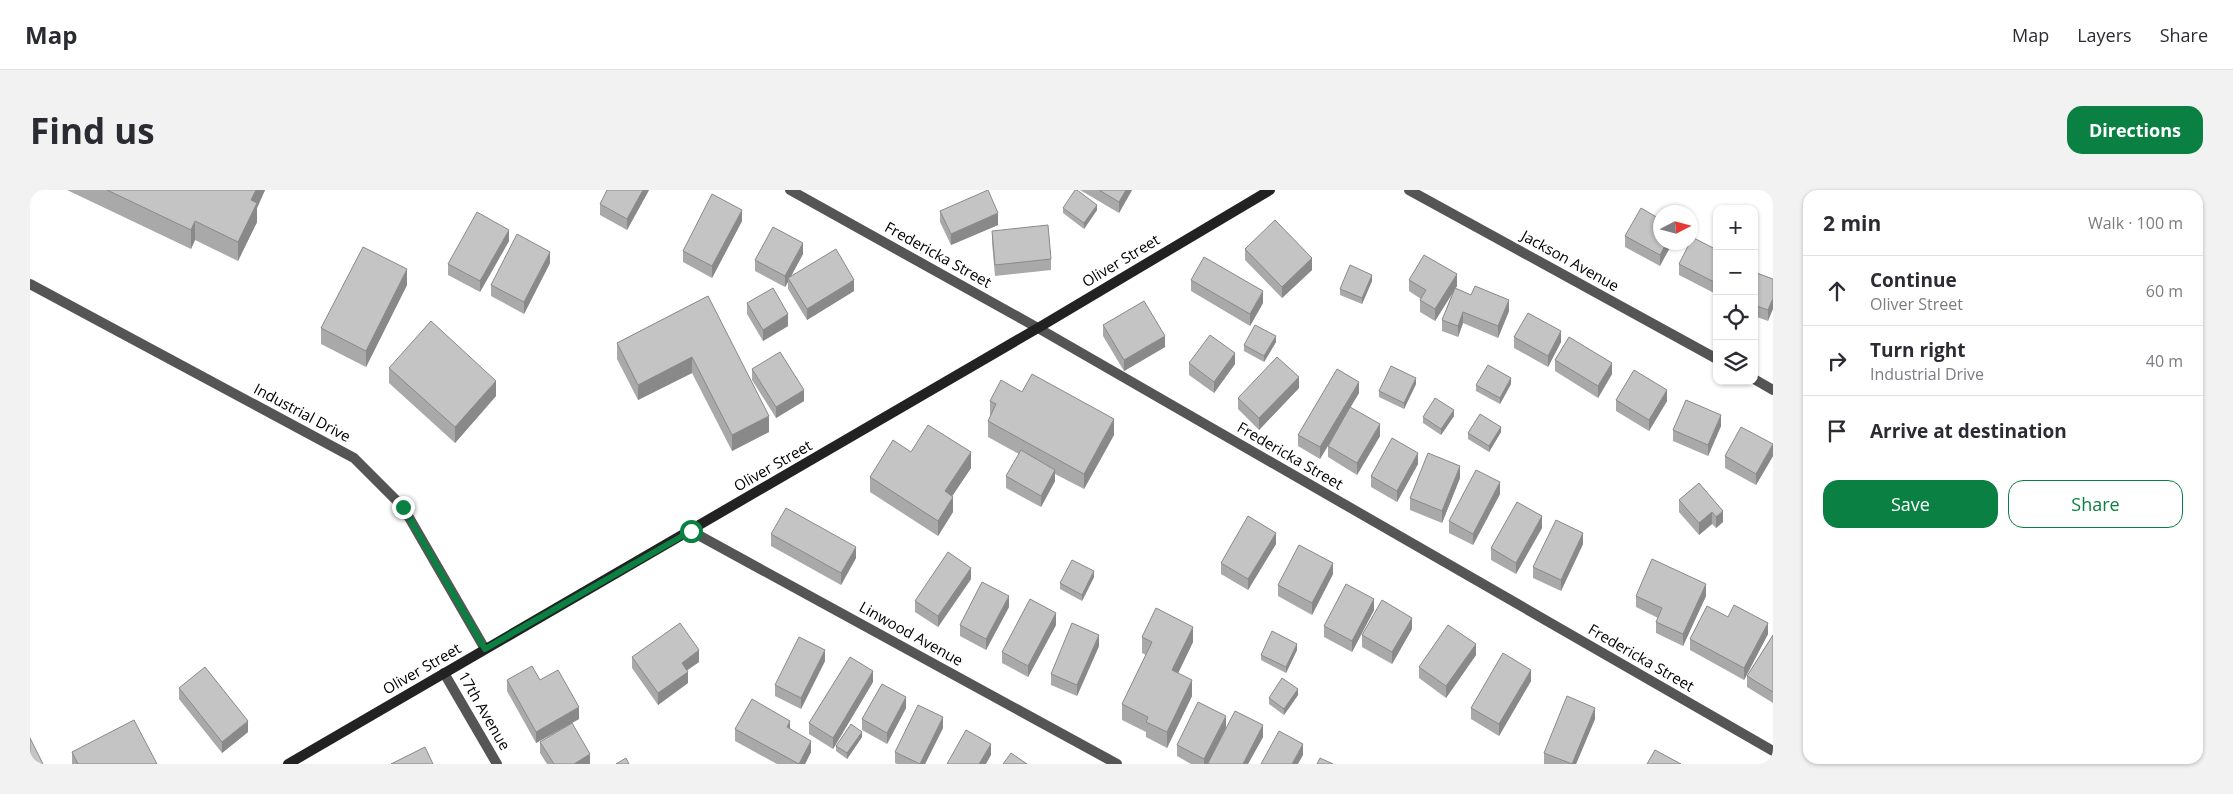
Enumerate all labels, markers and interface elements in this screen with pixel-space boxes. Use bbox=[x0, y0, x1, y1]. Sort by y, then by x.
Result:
text: Map bbox=[25, 18, 77, 51]
text: Map bbox=[2012, 23, 2049, 47]
text: Layers bbox=[2077, 23, 2132, 47]
text: Share bbox=[2160, 23, 2208, 47]
button: Directions bbox=[2067, 106, 2203, 154]
text: Find us bbox=[30, 107, 155, 154]
north arrow bbox=[1653, 205, 1698, 250]
map controls bbox=[1713, 205, 1758, 385]
button: + bbox=[1713, 205, 1758, 250]
text: 2 min bbox=[1823, 209, 1881, 237]
text: Walk · 100 m bbox=[2088, 212, 2183, 234]
street label: Fredericka Street bbox=[882, 217, 995, 292]
street label: Jackson Avenue bbox=[1516, 224, 1623, 295]
street label: Oliver Street bbox=[1078, 229, 1163, 291]
button: − bbox=[1713, 250, 1758, 295]
text: Continue bbox=[1870, 267, 1957, 293]
icon: ahead bbox=[1823, 277, 1851, 305]
text: 60 m bbox=[2146, 280, 2183, 302]
text: Oliver Street bbox=[1870, 293, 1963, 315]
button: locate bbox=[1713, 295, 1758, 340]
text: Turn right bbox=[1870, 337, 1965, 363]
button: layers bbox=[1713, 340, 1758, 385]
icon: right bbox=[1823, 347, 1851, 375]
text: 40 m bbox=[2146, 350, 2183, 372]
text: Industrial Drive bbox=[1870, 363, 1984, 385]
street label: Industrial Drive bbox=[251, 378, 354, 446]
street label: Fredericka Street bbox=[1234, 417, 1347, 494]
icon: arrive bbox=[1823, 417, 1851, 445]
text: Arrive at destination bbox=[1870, 418, 2067, 444]
street label: Oliver Street bbox=[730, 435, 815, 496]
button: Save bbox=[1823, 480, 1998, 528]
button: Share bbox=[2008, 480, 2183, 528]
route end bbox=[392, 496, 415, 519]
route start bbox=[680, 520, 703, 543]
street label: Linwood Avenue bbox=[856, 596, 967, 670]
street label: Fredericka Street bbox=[1585, 619, 1698, 696]
street label: Oliver Street bbox=[379, 638, 464, 699]
street label: 17th Avenue bbox=[454, 667, 515, 754]

